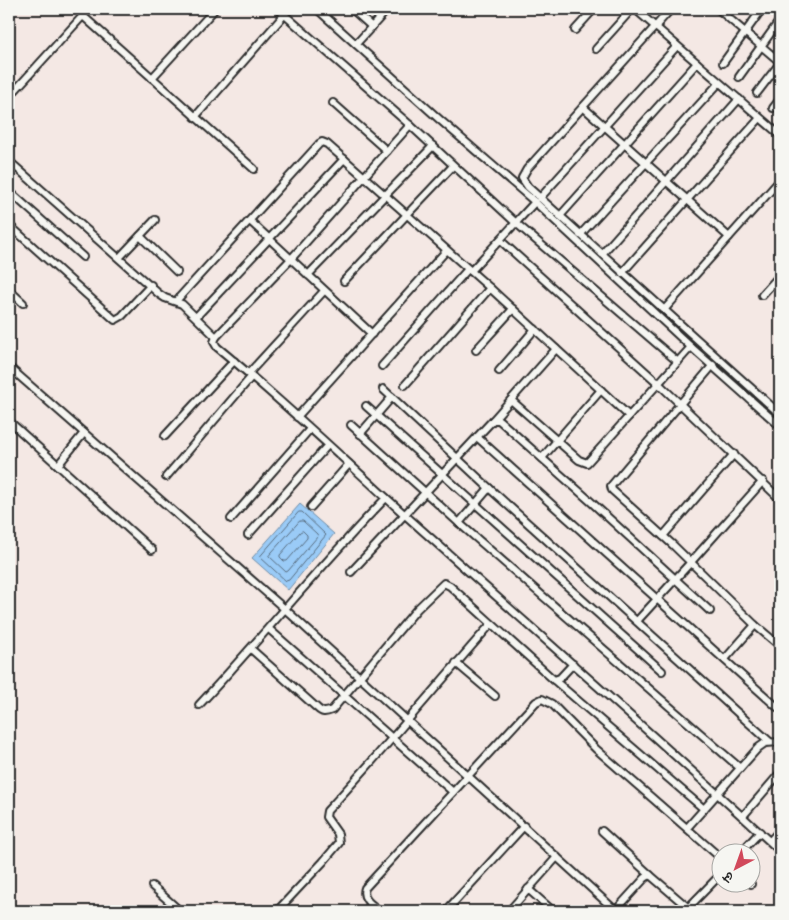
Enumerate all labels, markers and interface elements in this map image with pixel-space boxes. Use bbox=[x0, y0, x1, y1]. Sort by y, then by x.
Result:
north arrow bbox=[712, 842, 762, 892]
text: उ bbox=[718, 865, 739, 887]

